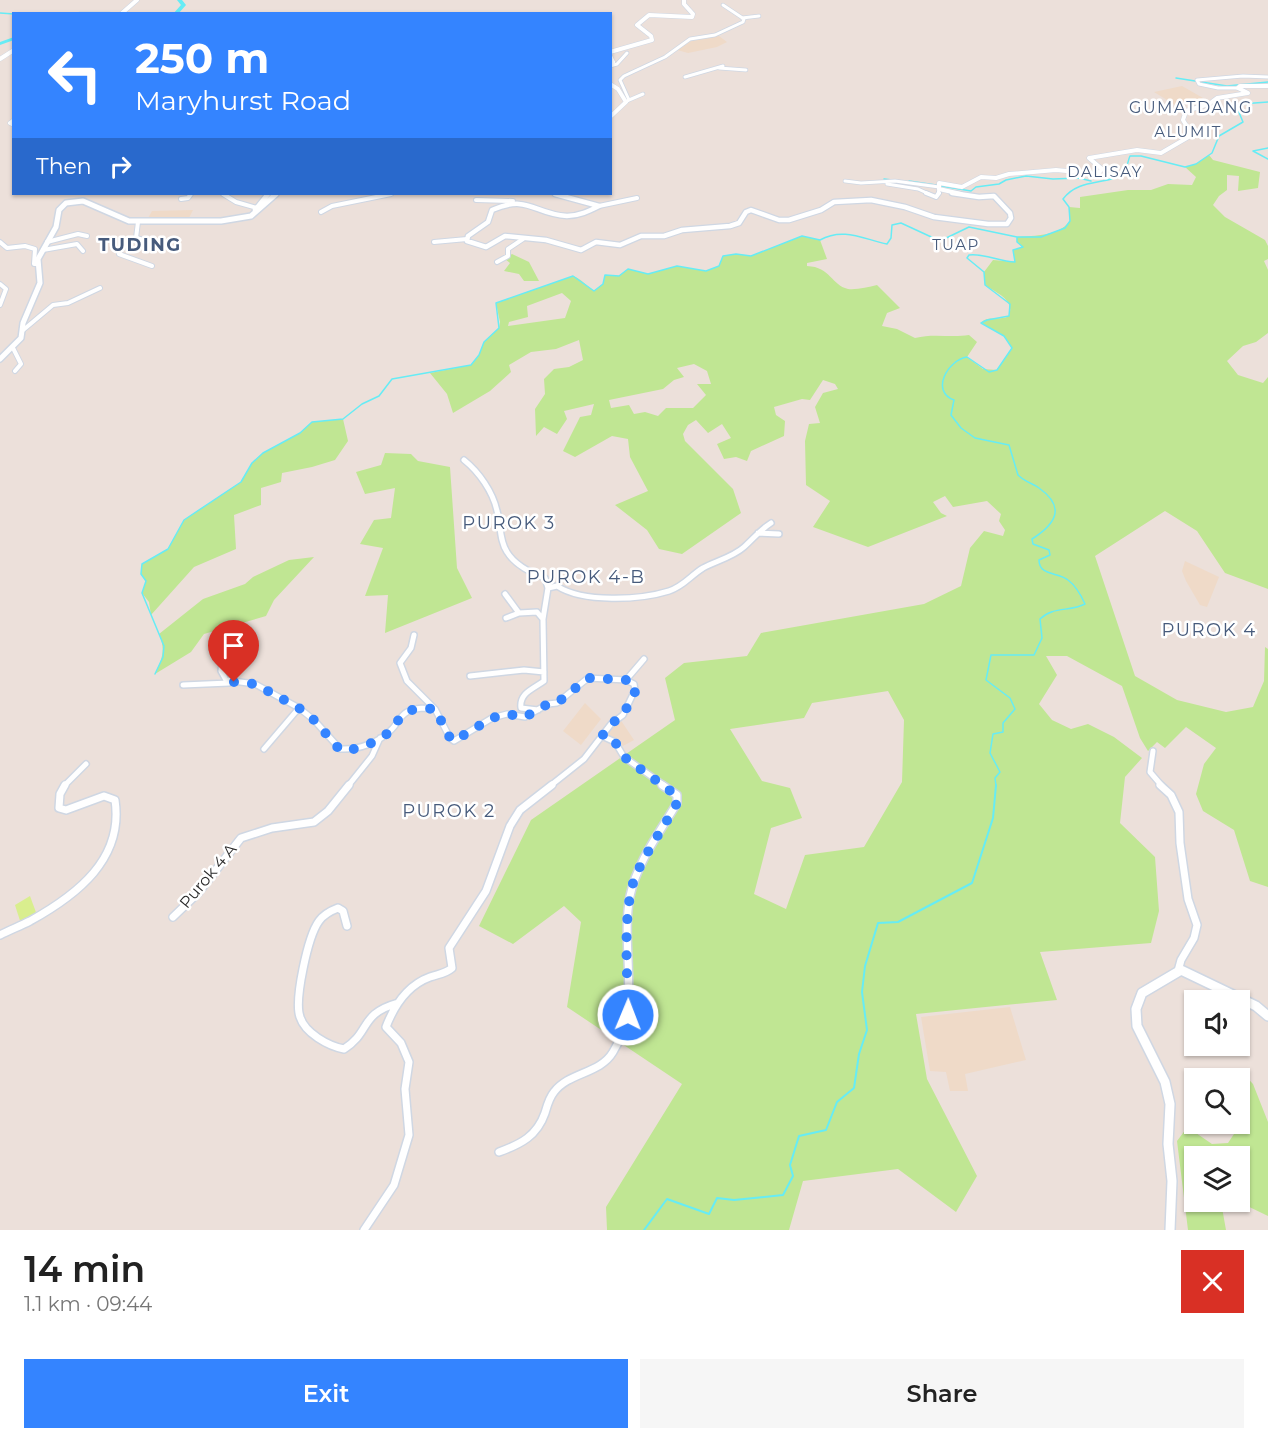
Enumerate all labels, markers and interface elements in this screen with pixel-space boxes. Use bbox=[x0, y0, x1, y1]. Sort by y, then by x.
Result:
text: 250 m bbox=[135, 32, 269, 84]
icon: left bbox=[36, 36, 114, 114]
text: Maryhurst Road bbox=[135, 84, 351, 117]
district label: GUMATDANG bbox=[1129, 98, 1253, 117]
district label: ALUMIT bbox=[1154, 122, 1222, 141]
icon: right bbox=[104, 150, 137, 183]
text: Then bbox=[36, 153, 92, 180]
district label: DALISAY bbox=[1067, 162, 1143, 181]
district label: TUDING bbox=[98, 234, 182, 256]
district label: TUAP bbox=[932, 235, 980, 254]
district label: PUROK 3 bbox=[462, 512, 556, 534]
district label: PUROK 4-B bbox=[527, 566, 645, 588]
district label: PUROK 4 bbox=[1161, 619, 1257, 641]
pin bbox=[208, 620, 259, 682]
icon: arrive bbox=[217, 629, 250, 662]
district label: PUROK 2 bbox=[402, 800, 496, 822]
street label: Purok 4 A bbox=[175, 839, 241, 912]
position arrow bbox=[596, 983, 660, 1047]
map controls bbox=[1184, 990, 1250, 1212]
button: sound bbox=[1184, 990, 1250, 1056]
button: search bbox=[1184, 1068, 1250, 1134]
button: layers bbox=[1184, 1146, 1250, 1212]
text: 14 min bbox=[24, 1247, 145, 1291]
button: close bbox=[1181, 1250, 1244, 1313]
text: 1.1 km · 09:44 bbox=[24, 1292, 152, 1316]
button: Exit bbox=[24, 1359, 628, 1428]
button: Share bbox=[640, 1359, 1244, 1428]

